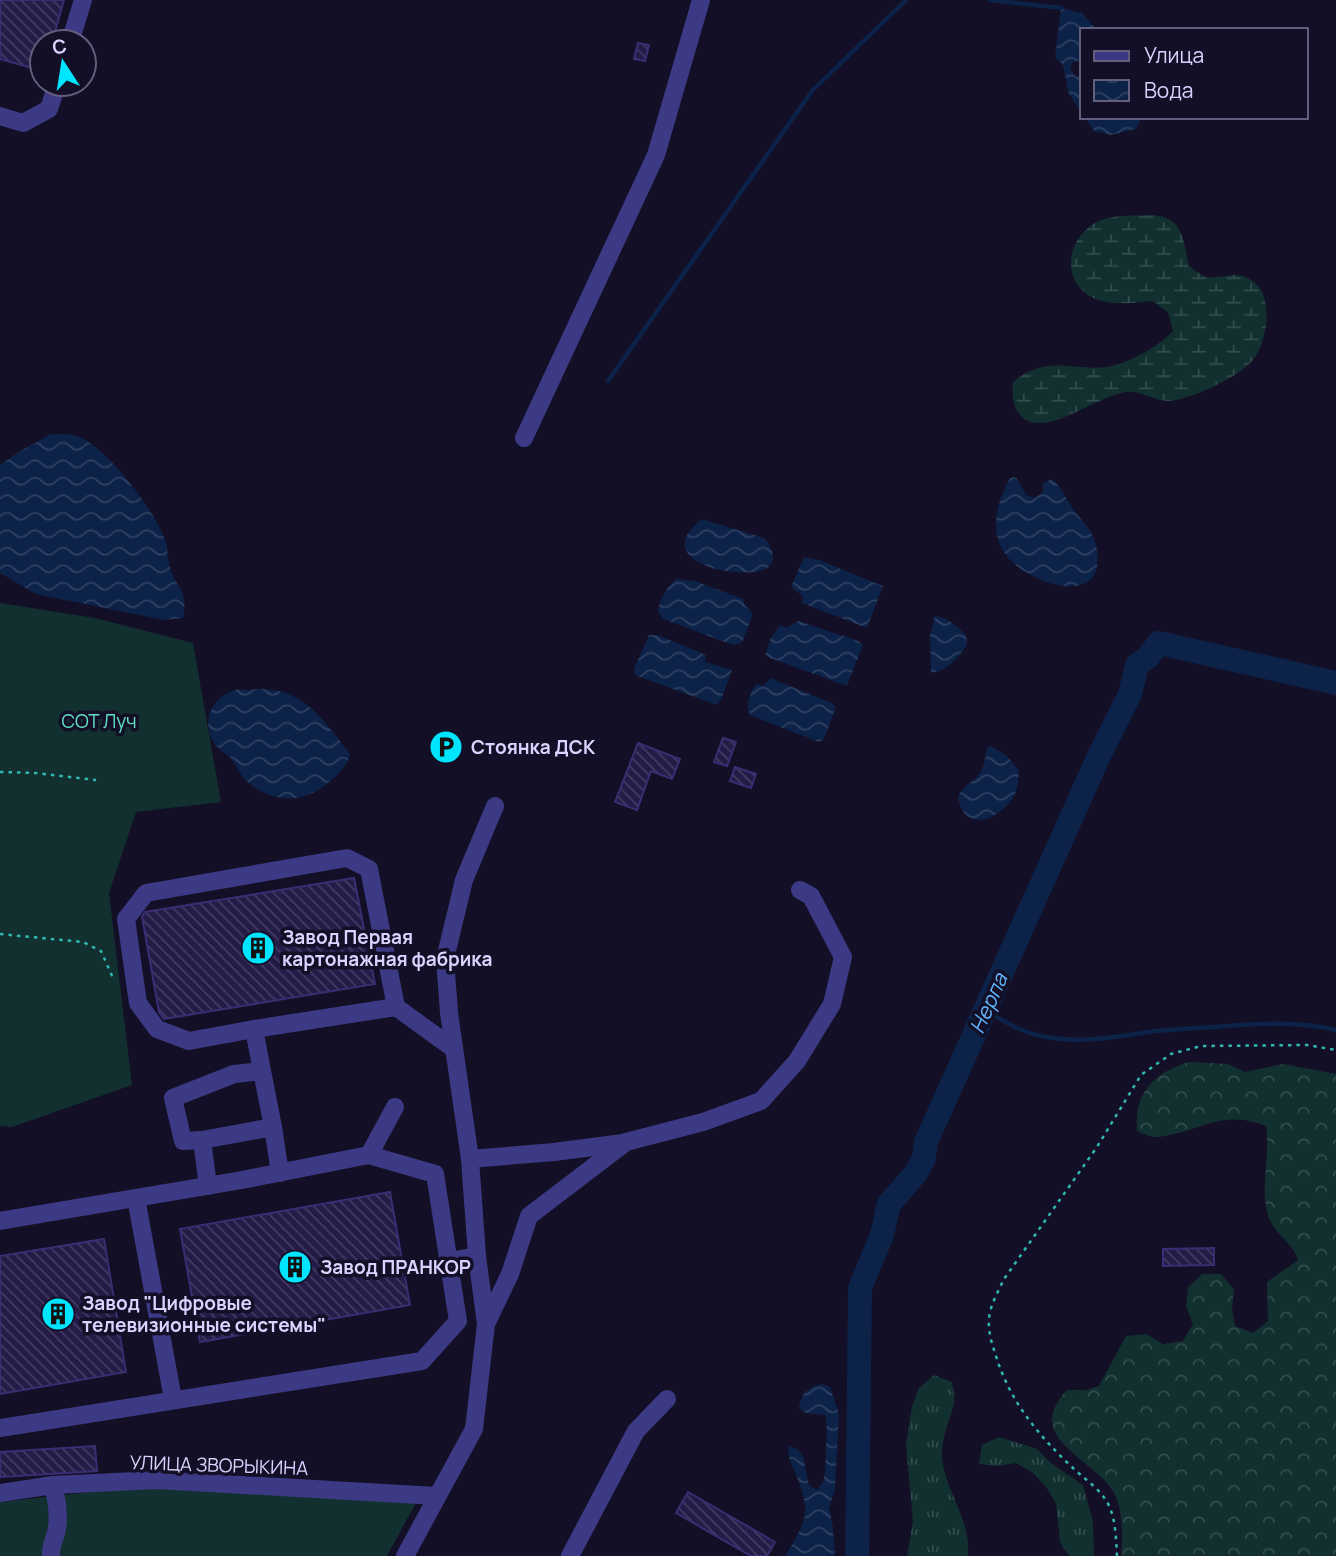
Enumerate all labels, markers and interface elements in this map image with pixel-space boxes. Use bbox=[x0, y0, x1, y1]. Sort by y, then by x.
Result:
north arrow bbox=[28, 28, 98, 98]
legend bbox=[1080, 28, 1308, 119]
text: С bbox=[50, 32, 69, 61]
text: Улица bbox=[1144, 41, 1204, 69]
text: Вода bbox=[1144, 76, 1194, 104]
park label: СОТ Луч bbox=[61, 708, 137, 734]
parking icon: Стоянка ДСК bbox=[427, 728, 465, 766]
place label: Стоянка ДСК bbox=[471, 734, 596, 760]
place label: Завод Первая картонажная фабрика bbox=[282, 924, 493, 972]
building icon: Завод Первая картонажная фабрика bbox=[239, 929, 277, 967]
water label: Нерпа bbox=[962, 967, 1014, 1037]
building icon: Завод ПРАНКОР bbox=[276, 1248, 314, 1286]
place label: Завод ПРАНКОР bbox=[320, 1254, 471, 1280]
place label: Завод "Цифровые телевизионные системы" bbox=[82, 1290, 326, 1338]
building icon: Завод "Цифровые телевизионные системы" bbox=[39, 1295, 77, 1333]
street label: УЛИЦА ЗВОРЫКИНА bbox=[129, 1449, 309, 1481]

